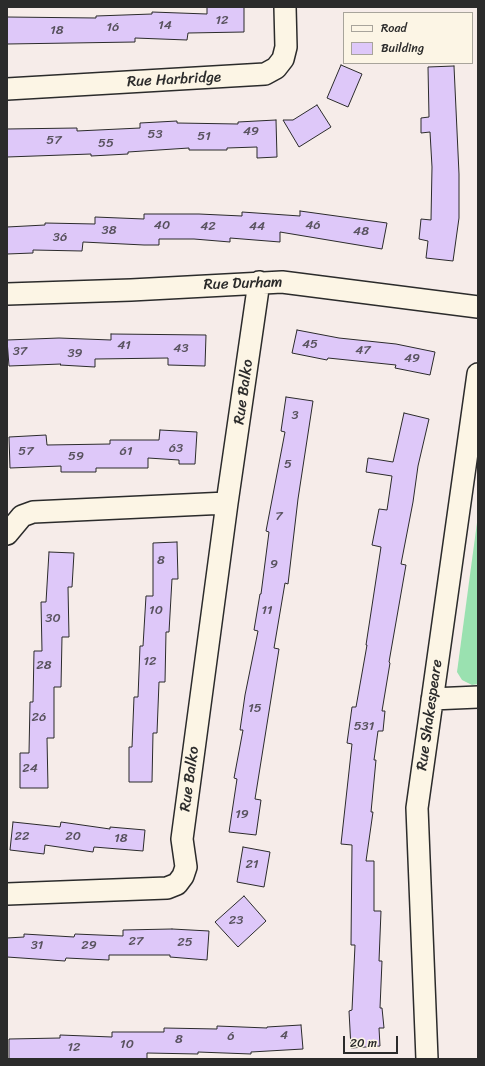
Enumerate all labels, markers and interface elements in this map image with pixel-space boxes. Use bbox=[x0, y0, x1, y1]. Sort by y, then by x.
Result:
legend bbox=[343, 12, 473, 64]
house number: 12 bbox=[215, 13, 229, 29]
text: Road bbox=[381, 17, 407, 39]
house number: 14 bbox=[158, 18, 172, 34]
house number: 16 bbox=[107, 20, 119, 36]
house number: 18 bbox=[50, 23, 64, 39]
text: Building bbox=[381, 37, 424, 59]
street label: Rue Harbridge bbox=[127, 69, 221, 91]
house number: 49 bbox=[243, 124, 259, 140]
house number: 53 bbox=[147, 127, 163, 143]
house number: 51 bbox=[197, 129, 211, 145]
house number: 57 bbox=[46, 133, 62, 149]
house number: 55 bbox=[98, 136, 114, 152]
house number: 40 bbox=[154, 218, 170, 234]
house number: 46 bbox=[305, 218, 321, 234]
house number: 42 bbox=[200, 219, 216, 235]
house number: 44 bbox=[249, 219, 265, 235]
house number: 38 bbox=[102, 223, 116, 239]
house number: 48 bbox=[353, 224, 369, 240]
house number: 36 bbox=[53, 230, 67, 246]
street label: Rue Durham bbox=[203, 274, 283, 294]
house number: 45 bbox=[302, 337, 318, 353]
house number: 41 bbox=[117, 338, 131, 354]
house number: 43 bbox=[173, 341, 189, 357]
house number: 47 bbox=[355, 343, 371, 359]
house number: 37 bbox=[13, 344, 27, 360]
house number: 39 bbox=[67, 346, 83, 362]
house number: 49 bbox=[404, 351, 420, 367]
street label: Rue Balko bbox=[231, 358, 257, 426]
house number: 3 bbox=[291, 408, 299, 424]
house number: 63 bbox=[169, 441, 183, 457]
house number: 57 bbox=[18, 444, 34, 460]
house number: 61 bbox=[120, 444, 132, 460]
house number: 59 bbox=[68, 449, 84, 465]
house number: 5 bbox=[284, 457, 292, 473]
house number: 7 bbox=[275, 509, 283, 525]
house number: 8 bbox=[157, 553, 165, 569]
house number: 9 bbox=[270, 557, 278, 573]
house number: 10 bbox=[149, 603, 163, 619]
house number: 11 bbox=[261, 603, 273, 619]
house number: 30 bbox=[45, 611, 61, 627]
house number: 12 bbox=[143, 654, 157, 670]
house number: 28 bbox=[36, 658, 52, 674]
street label: Rue Shakespeare bbox=[413, 658, 447, 772]
house number: 15 bbox=[248, 701, 262, 717]
house number: 26 bbox=[32, 710, 46, 726]
house number: 531 bbox=[354, 719, 374, 735]
street label: Rue Balko bbox=[177, 745, 203, 813]
house number: 24 bbox=[22, 761, 38, 777]
house number: 19 bbox=[235, 807, 249, 823]
house number: 22 bbox=[14, 829, 30, 845]
house number: 20 bbox=[65, 829, 81, 845]
house number: 18 bbox=[114, 831, 128, 847]
house number: 21 bbox=[245, 857, 259, 873]
house number: 23 bbox=[229, 913, 243, 929]
house number: 27 bbox=[129, 934, 143, 950]
house number: 25 bbox=[177, 935, 193, 951]
house number: 31 bbox=[31, 938, 43, 954]
house number: 29 bbox=[81, 938, 97, 954]
house number: 4 bbox=[280, 1028, 288, 1044]
scale bar bbox=[345, 1028, 400, 1054]
house number: 6 bbox=[227, 1029, 235, 1045]
house number: 8 bbox=[175, 1032, 183, 1048]
text: 20 m bbox=[350, 1032, 377, 1054]
house number: 10 bbox=[120, 1037, 134, 1053]
house number: 12 bbox=[67, 1040, 81, 1056]

